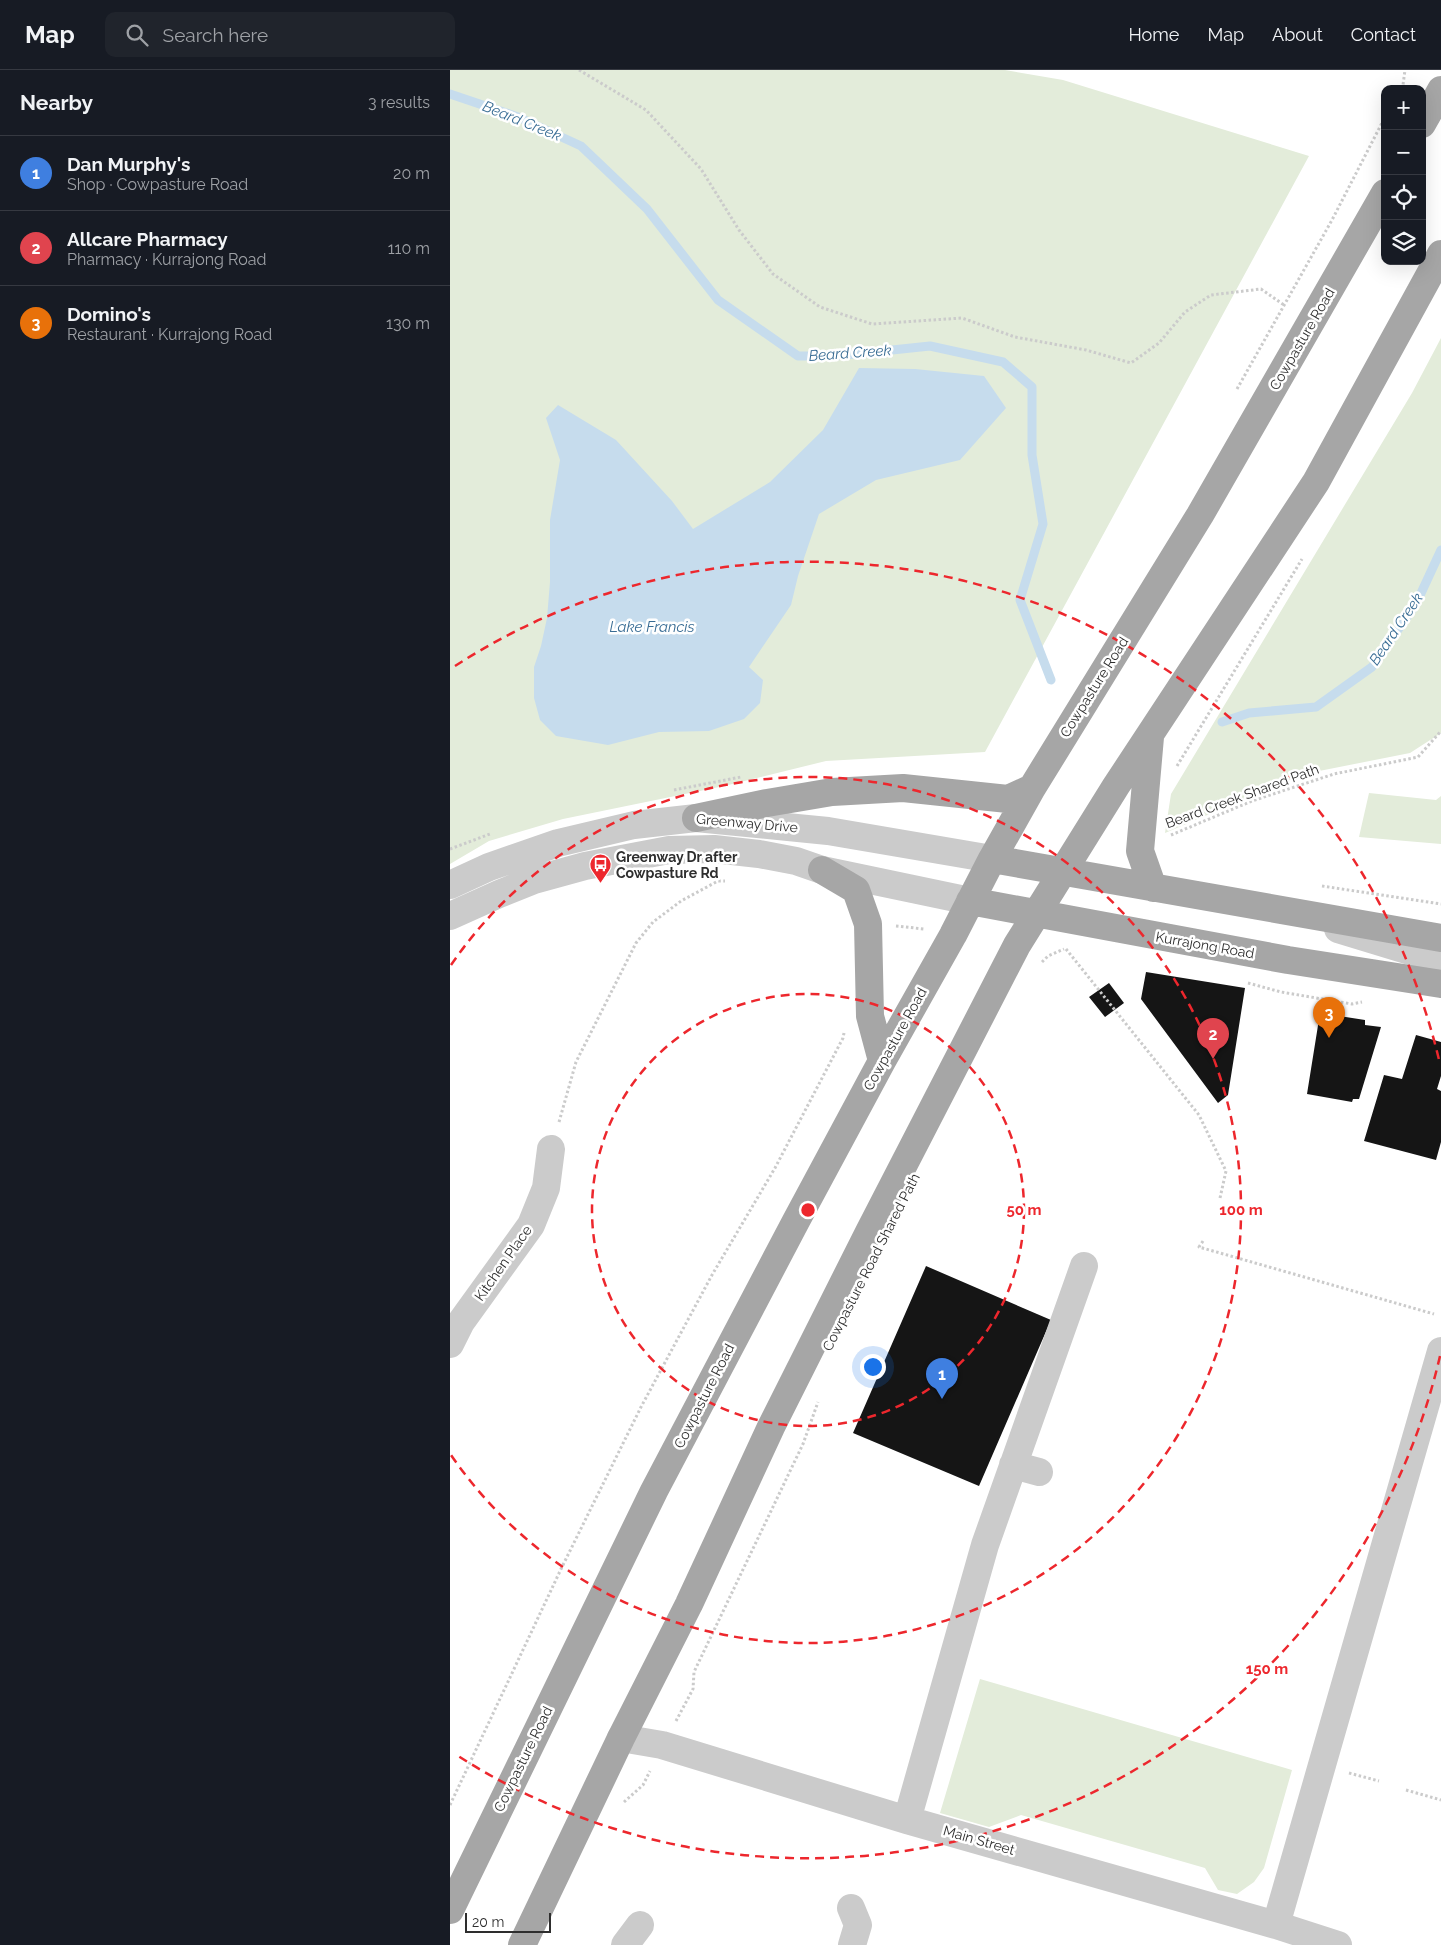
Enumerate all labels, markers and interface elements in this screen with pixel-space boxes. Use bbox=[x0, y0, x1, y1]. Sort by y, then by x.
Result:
search box bbox=[105, 12, 455, 57]
text: Map bbox=[25, 20, 75, 49]
icon: search bbox=[123, 21, 151, 49]
text: Search here bbox=[163, 24, 268, 46]
text: Home bbox=[1128, 24, 1179, 45]
text: Map bbox=[1207, 24, 1244, 45]
text: About bbox=[1272, 24, 1323, 45]
text: Contact bbox=[1351, 24, 1416, 45]
map controls bbox=[1381, 85, 1426, 265]
button: + bbox=[1381, 85, 1426, 130]
text: Nearby bbox=[20, 90, 93, 115]
text: 3 results bbox=[368, 93, 430, 112]
water label: Beard Creek bbox=[480, 97, 564, 145]
button: − bbox=[1381, 130, 1426, 175]
text: Dan Murphy's bbox=[67, 153, 190, 175]
text: 1 bbox=[32, 164, 40, 183]
text: 20 m bbox=[393, 164, 430, 183]
text: Shop · Cowpasture Road bbox=[67, 175, 248, 194]
button: locate bbox=[1381, 175, 1426, 220]
button: layers bbox=[1381, 220, 1426, 265]
text: Allcare Pharmacy bbox=[67, 228, 228, 250]
text: 2 bbox=[31, 239, 41, 258]
text: 110 m bbox=[388, 239, 430, 258]
text: Pharmacy · Kurrajong Road bbox=[67, 250, 266, 269]
street label: Cowpasture Road bbox=[1266, 285, 1338, 393]
text: Domino's bbox=[67, 303, 151, 325]
text: 3 bbox=[32, 314, 40, 333]
text: 130 m bbox=[386, 314, 430, 333]
text: Restaurant · Kurrajong Road bbox=[67, 325, 272, 344]
water label: Beard Creek bbox=[808, 341, 892, 365]
water label: Beard Creek bbox=[1365, 590, 1427, 668]
water label: Lake Francis bbox=[609, 618, 695, 636]
street label: Cowpasture Road bbox=[1057, 634, 1131, 740]
street label: Beard Creek Shared Path bbox=[1163, 761, 1321, 831]
street label: Greenway Drive bbox=[696, 811, 798, 835]
place label: Greenway Dr after Cowpasture Rd bbox=[616, 849, 738, 881]
bus stop icon: Greenway Dr after Cowpasture Rd bbox=[588, 853, 612, 884]
street label: Kurrajong Road bbox=[1154, 928, 1256, 962]
street label: Cowpasture Road bbox=[860, 985, 930, 1093]
pin: 3 bbox=[1313, 997, 1345, 1038]
pin: 2 bbox=[1197, 1018, 1229, 1059]
street label: Cowpasture Road Shared Path bbox=[819, 1170, 923, 1354]
centre of rings bbox=[799, 1201, 817, 1219]
text: 50 m bbox=[1006, 1201, 1042, 1219]
text: 100 m bbox=[1219, 1201, 1263, 1219]
street label: Kitchen Place bbox=[471, 1222, 535, 1304]
street label: Cowpasture Road bbox=[671, 1341, 737, 1451]
your location bbox=[860, 1354, 886, 1380]
pin: 1 bbox=[926, 1358, 958, 1399]
text: 150 m bbox=[1246, 1660, 1288, 1678]
street label: Cowpasture Road bbox=[491, 1704, 555, 1814]
street label: Main Street bbox=[941, 1822, 1017, 1858]
scale bar bbox=[465, 1910, 551, 1933]
text: 20 m bbox=[472, 1914, 504, 1930]

